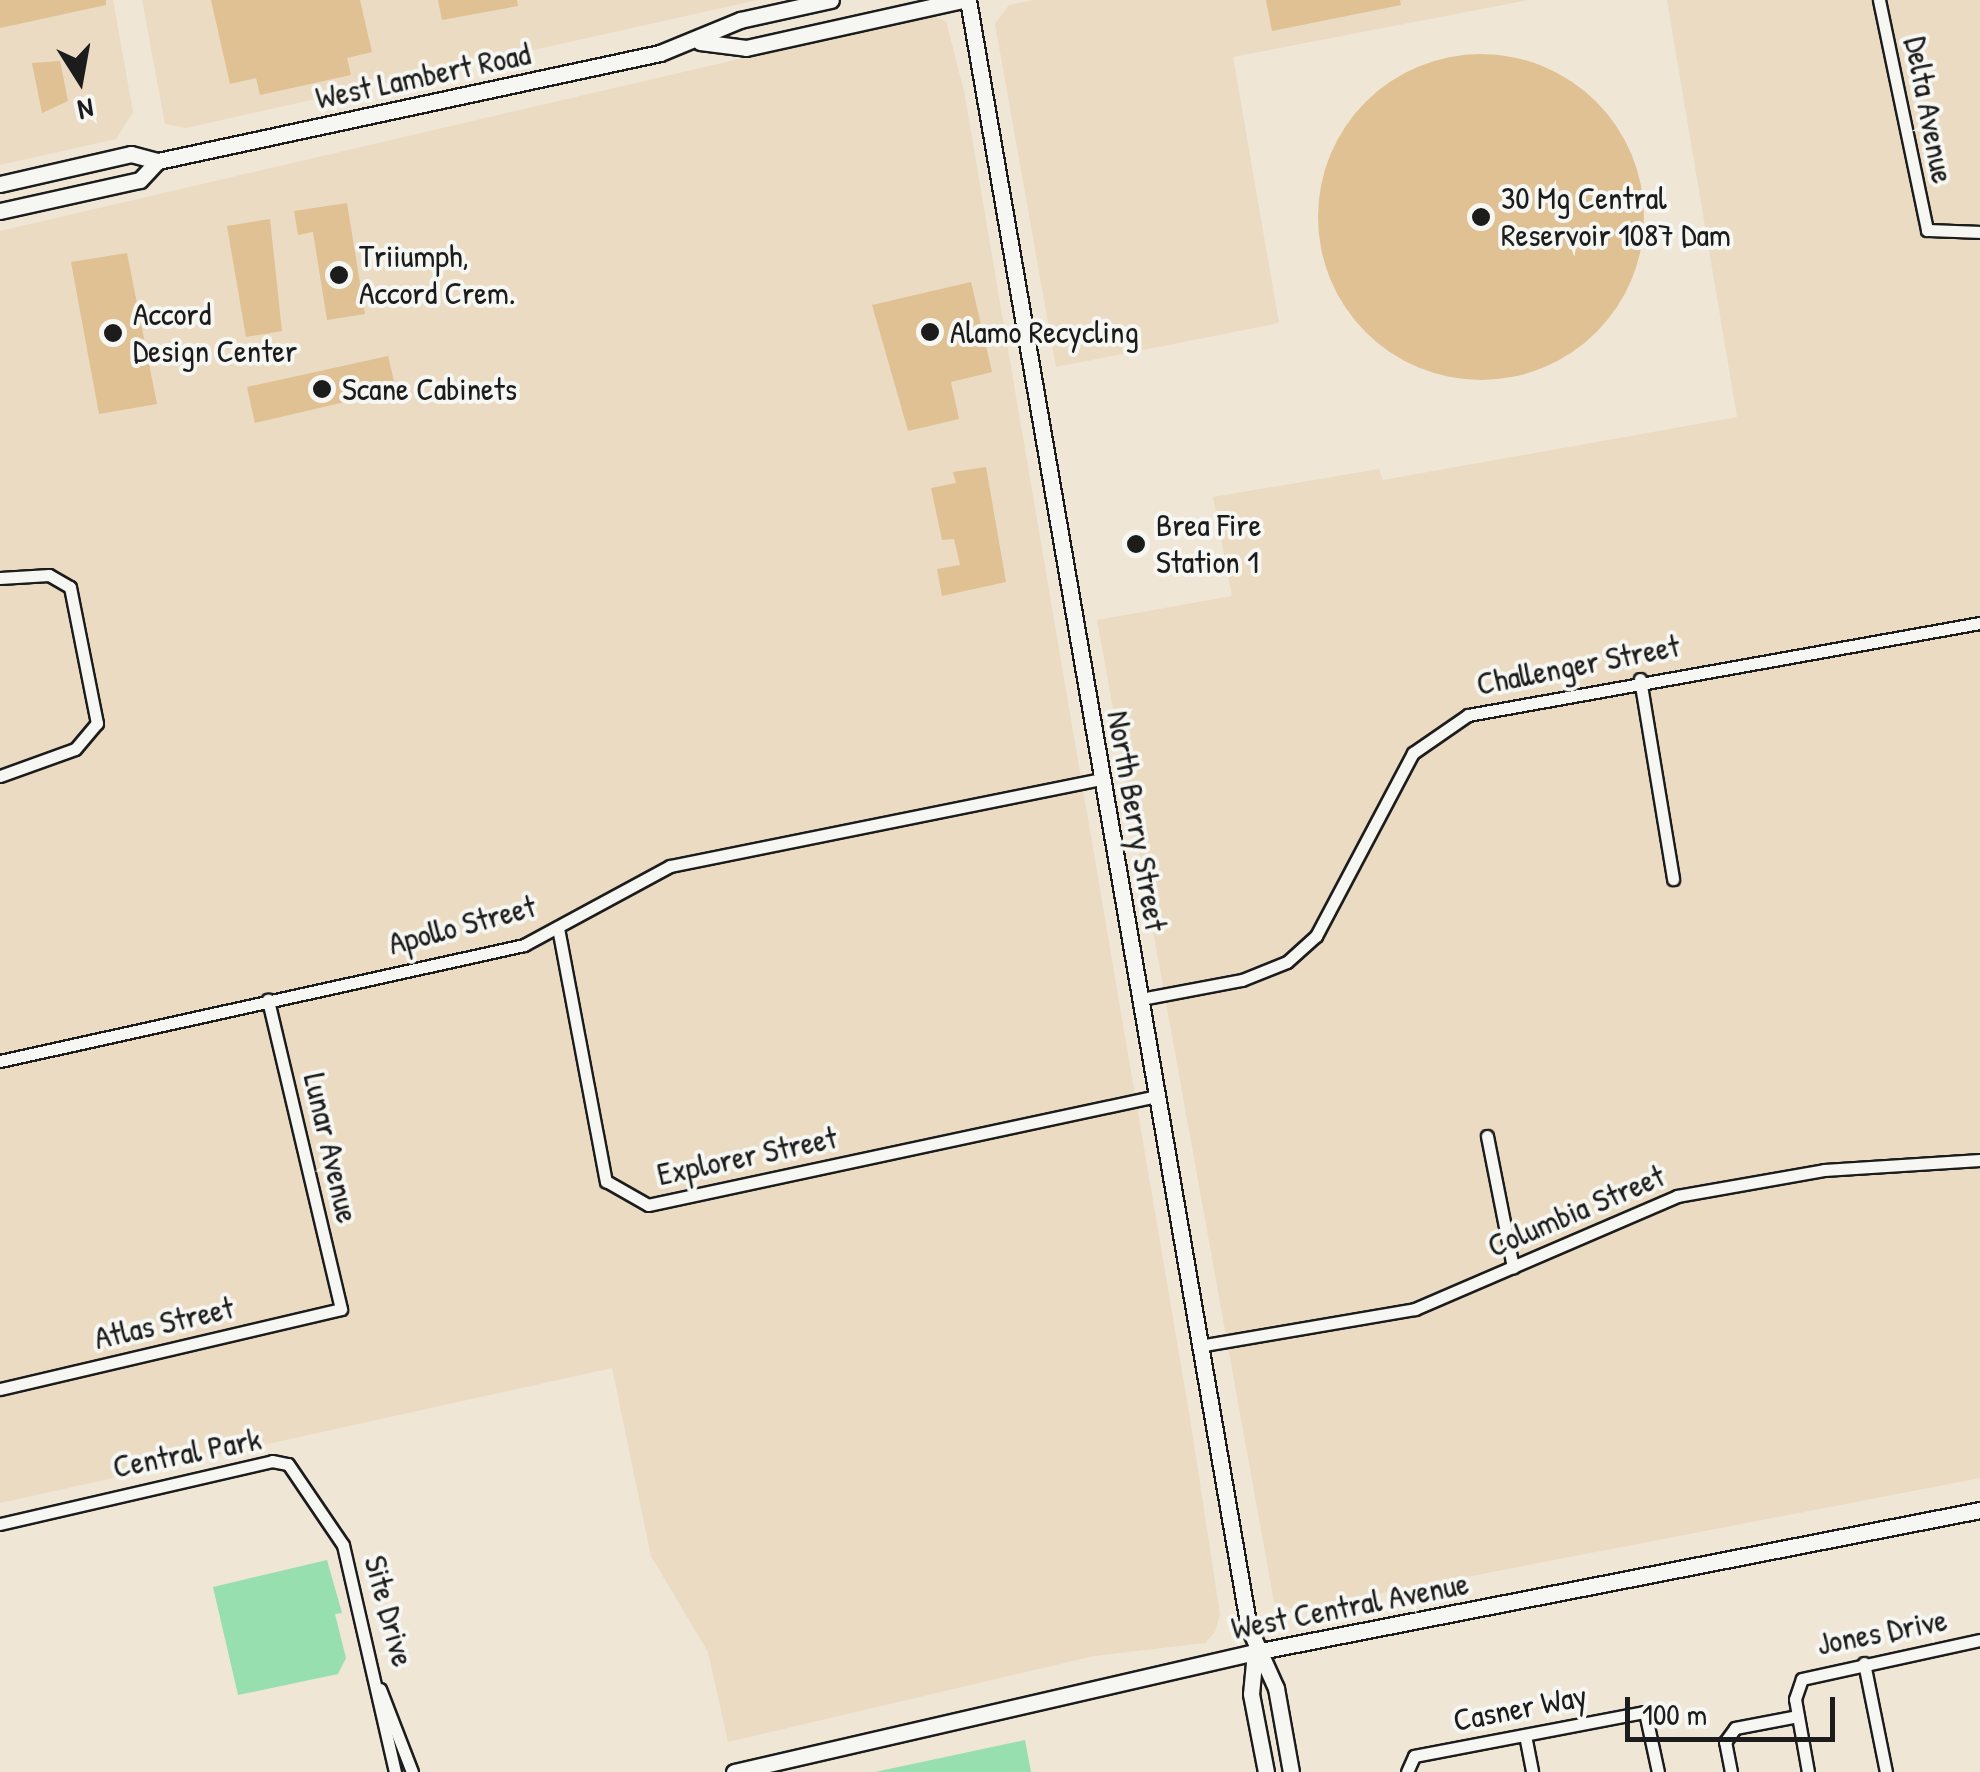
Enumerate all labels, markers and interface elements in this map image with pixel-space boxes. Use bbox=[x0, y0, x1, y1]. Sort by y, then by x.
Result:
north arrow bbox=[30, 30, 130, 130]
street label: Delta Avenue bbox=[1896, 33, 1962, 187]
street label: West Lambert Road bbox=[312, 35, 534, 117]
text: N bbox=[75, 89, 97, 130]
place label: 30 Mg Central Reservoir 1087 Dam bbox=[1501, 180, 1731, 255]
marker: 30 Mg Central Reservoir 1087 Dam bbox=[1470, 206, 1492, 228]
place label: Triiumph, Accord Crem. bbox=[359, 238, 516, 313]
marker: Triiumph, Accord Crem. bbox=[328, 264, 350, 286]
place label: Accord Design Center bbox=[133, 296, 297, 371]
place label: Alamo Recycling bbox=[950, 313, 1139, 351]
marker: Alamo Recycling bbox=[919, 321, 941, 343]
marker: Accord Design Center bbox=[102, 322, 124, 344]
place label: Scane Cabinets bbox=[342, 370, 517, 408]
marker: Scane Cabinets bbox=[311, 378, 333, 400]
place label: Brea Fire Station 1 bbox=[1156, 507, 1261, 582]
marker: Brea Fire Station 1 bbox=[1125, 533, 1147, 555]
street label: Challenger Street bbox=[1473, 627, 1683, 703]
street label: North Berry Street bbox=[1099, 708, 1175, 934]
street label: Apollo Street bbox=[384, 887, 540, 963]
street label: Lunar Avenue bbox=[295, 1069, 367, 1227]
street label: Explorer Street bbox=[654, 1118, 840, 1194]
street label: Columbia Street bbox=[1482, 1157, 1670, 1265]
street label: Atlas Street bbox=[91, 1288, 237, 1358]
street label: Central Park bbox=[110, 1420, 264, 1486]
street label: Site Drive bbox=[356, 1551, 422, 1671]
street label: West Central Avenue bbox=[1228, 1564, 1472, 1648]
street label: Jones Drive bbox=[1814, 1601, 1950, 1663]
street label: Casner Way bbox=[1450, 1676, 1590, 1740]
scale bar bbox=[1630, 1677, 1840, 1739]
text: 100 m bbox=[1642, 1694, 1707, 1734]

